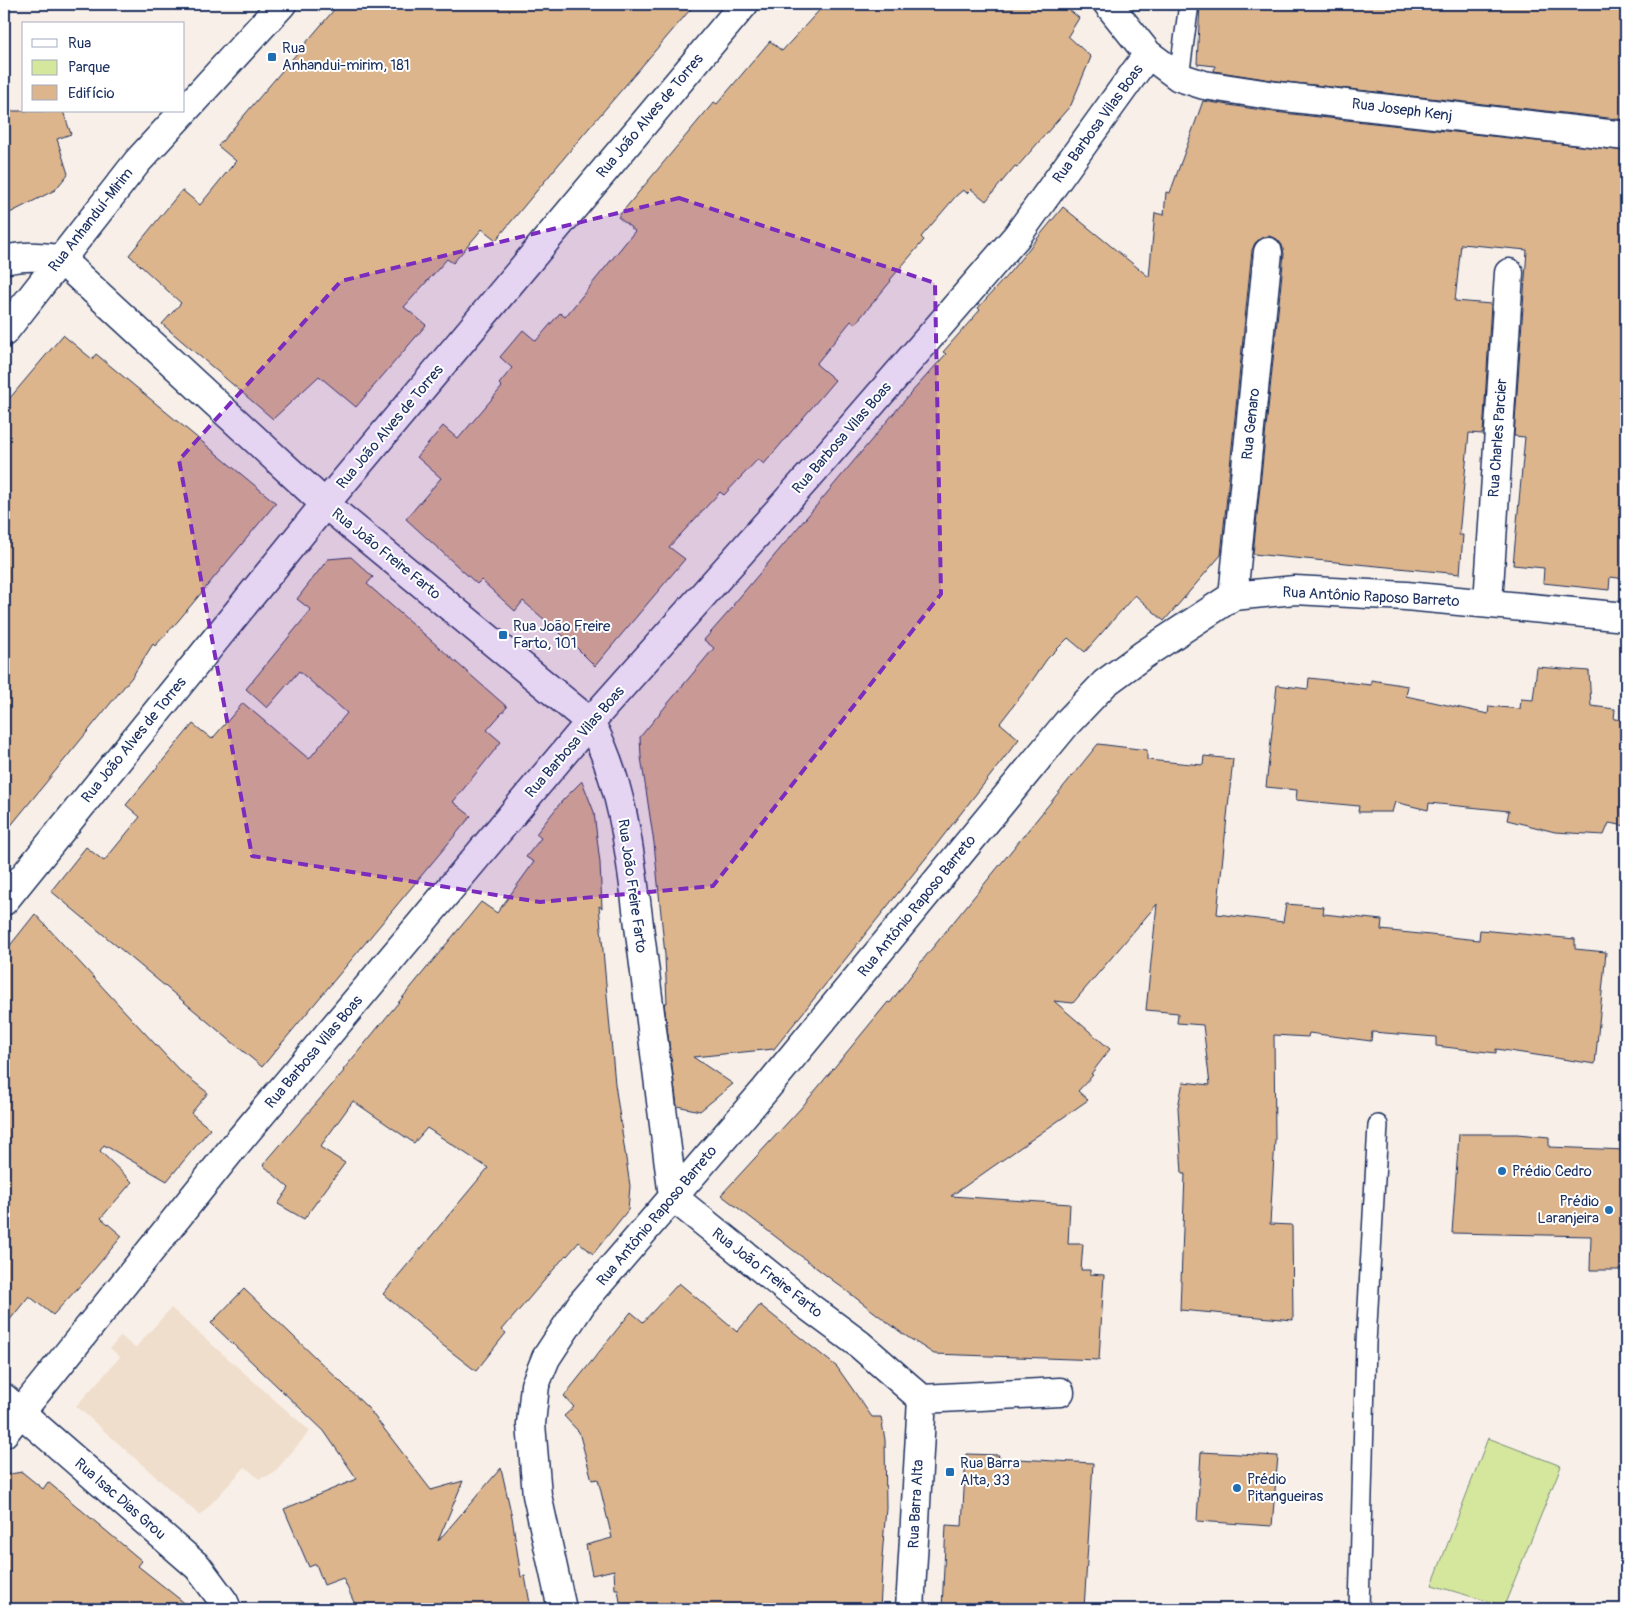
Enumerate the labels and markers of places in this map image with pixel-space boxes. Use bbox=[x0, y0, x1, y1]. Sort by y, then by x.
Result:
place label: Rua Anhandui-mirim, 181 bbox=[282, 39, 410, 75]
marker: Rua Anhandui-mirim, 181 bbox=[266, 51, 278, 63]
place label: Rua João Freire Farto, 101 bbox=[513, 617, 611, 653]
marker: Rua João Freire Farto, 101 bbox=[497, 629, 509, 641]
place label: Prédio Cedro bbox=[1512, 1162, 1592, 1181]
marker: Prédio Cedro bbox=[1496, 1165, 1508, 1177]
place label: Prédio Laranjeira bbox=[1537, 1192, 1599, 1228]
marker: Prédio Laranjeira bbox=[1603, 1204, 1615, 1216]
place label: Rua Barra Alta, 33 bbox=[960, 1454, 1020, 1490]
marker: Rua Barra Alta, 33 bbox=[944, 1466, 956, 1478]
place label: Prédio Pitangueiras bbox=[1247, 1470, 1323, 1506]
marker: Prédio Pitangueiras bbox=[1231, 1482, 1243, 1494]

